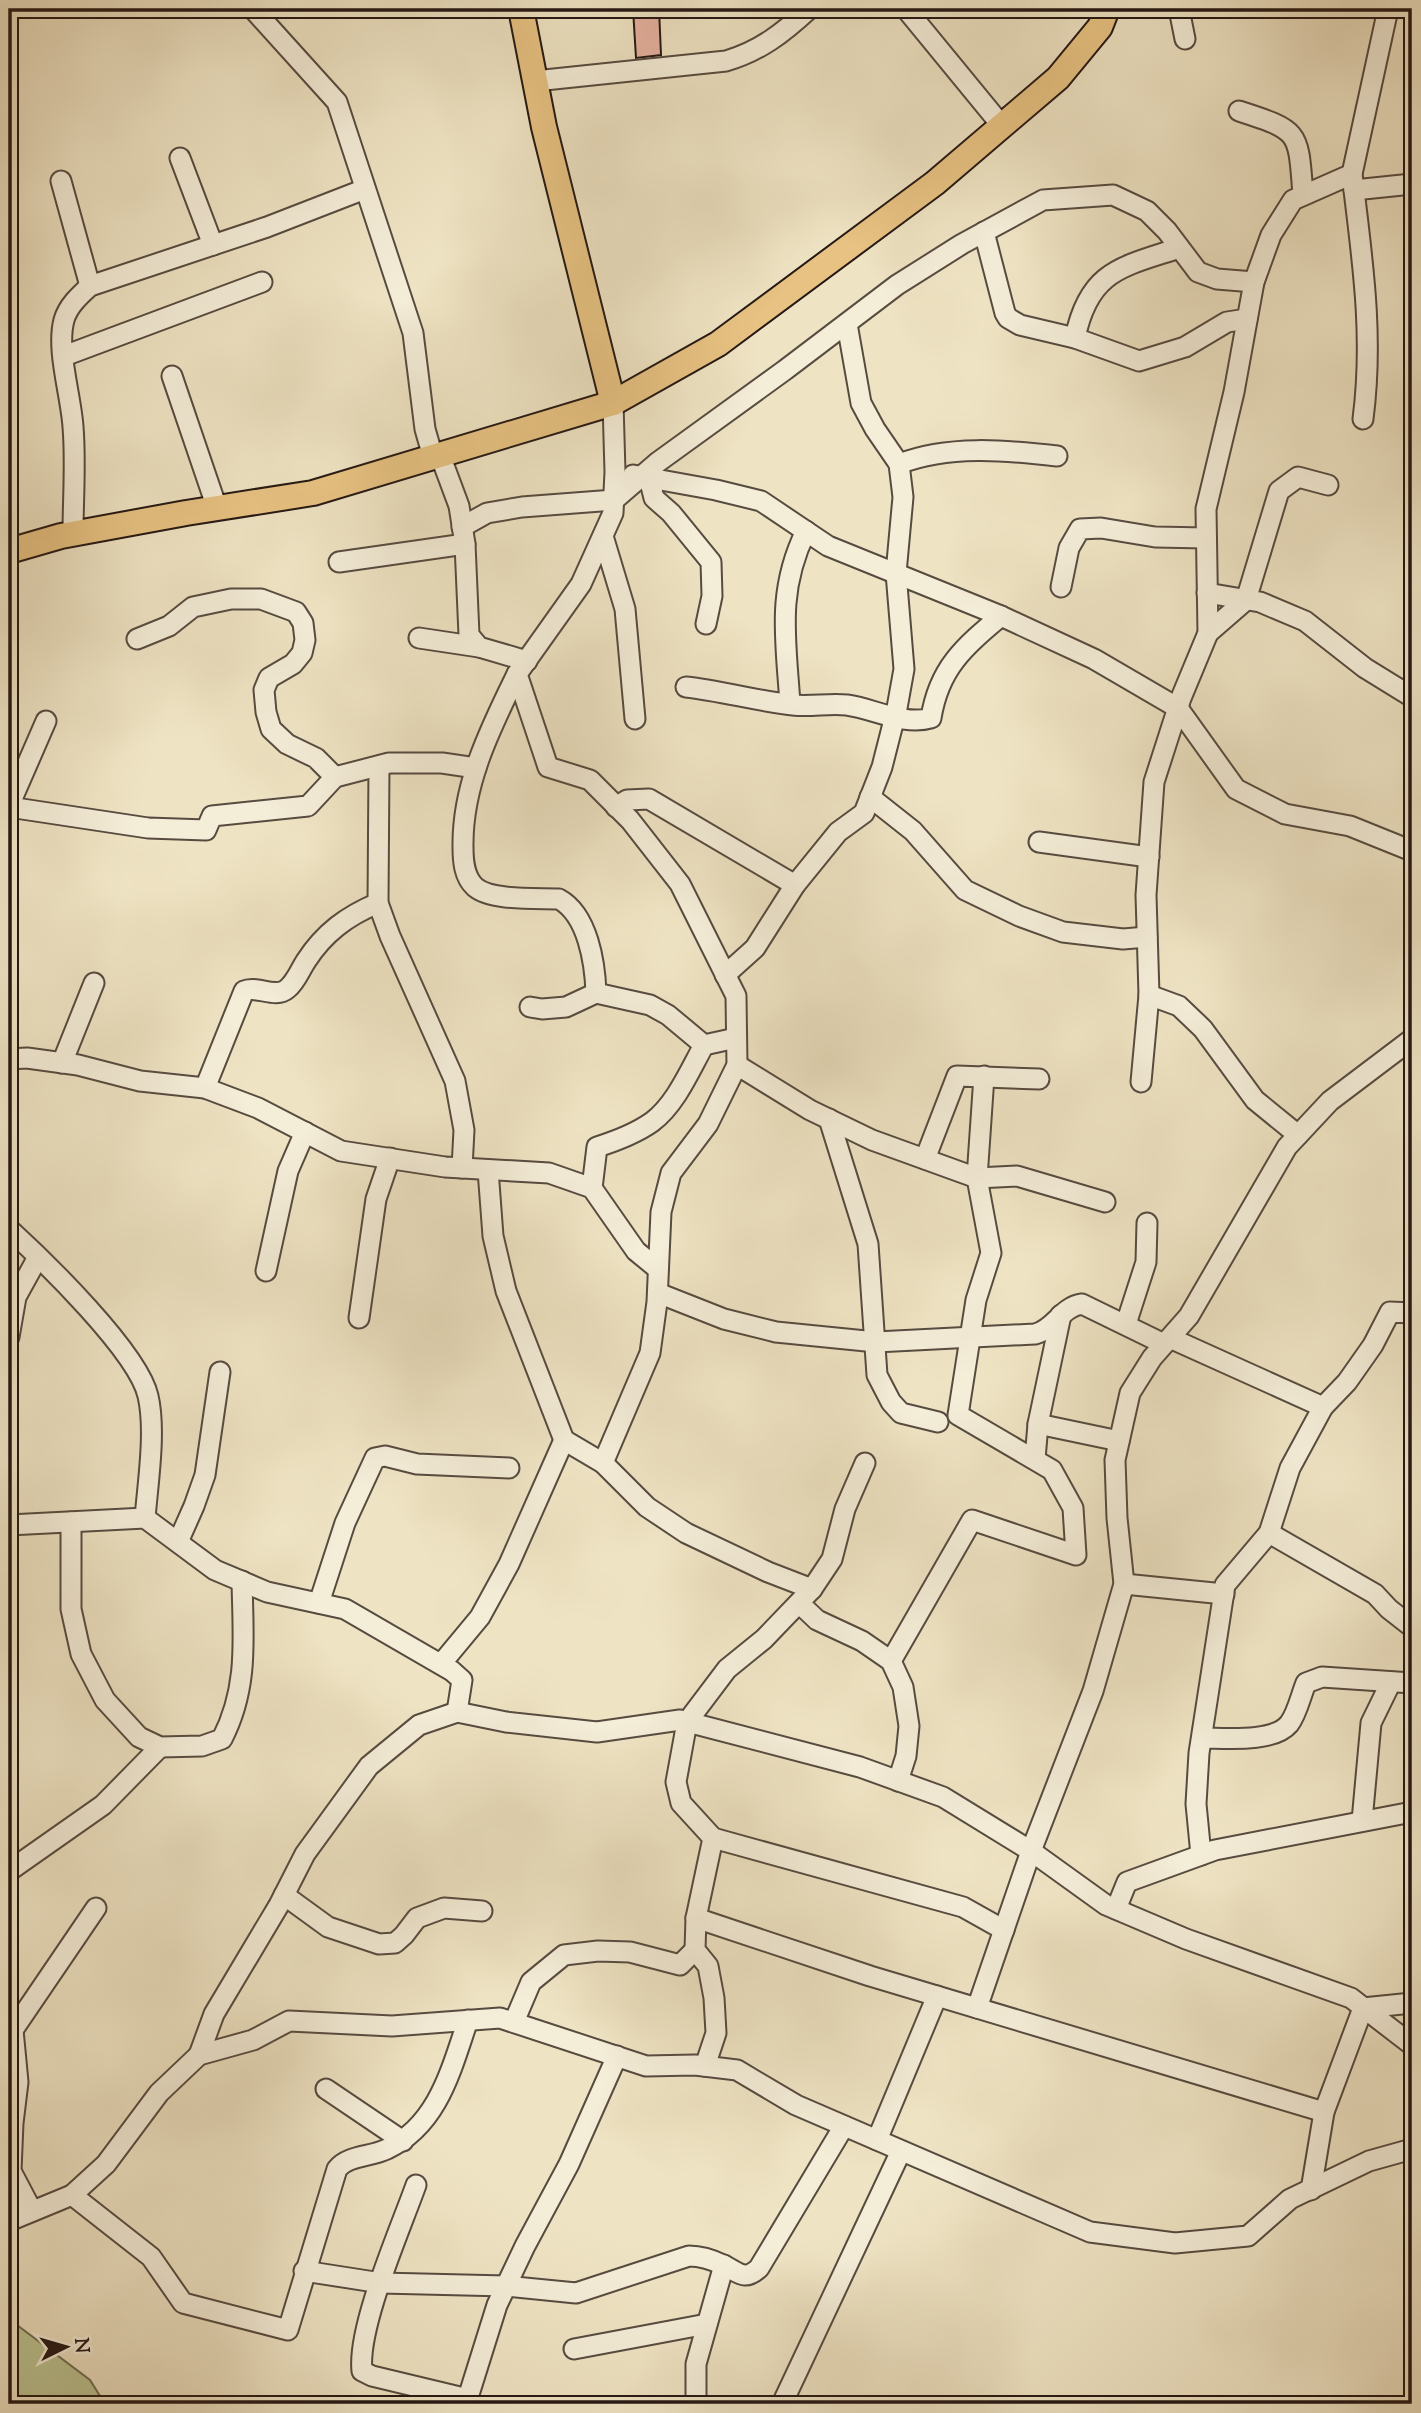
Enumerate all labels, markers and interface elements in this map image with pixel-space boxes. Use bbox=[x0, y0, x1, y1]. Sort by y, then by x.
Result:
north arrow bbox=[32, 2312, 102, 2382]
text: N bbox=[66, 2337, 95, 2354]

